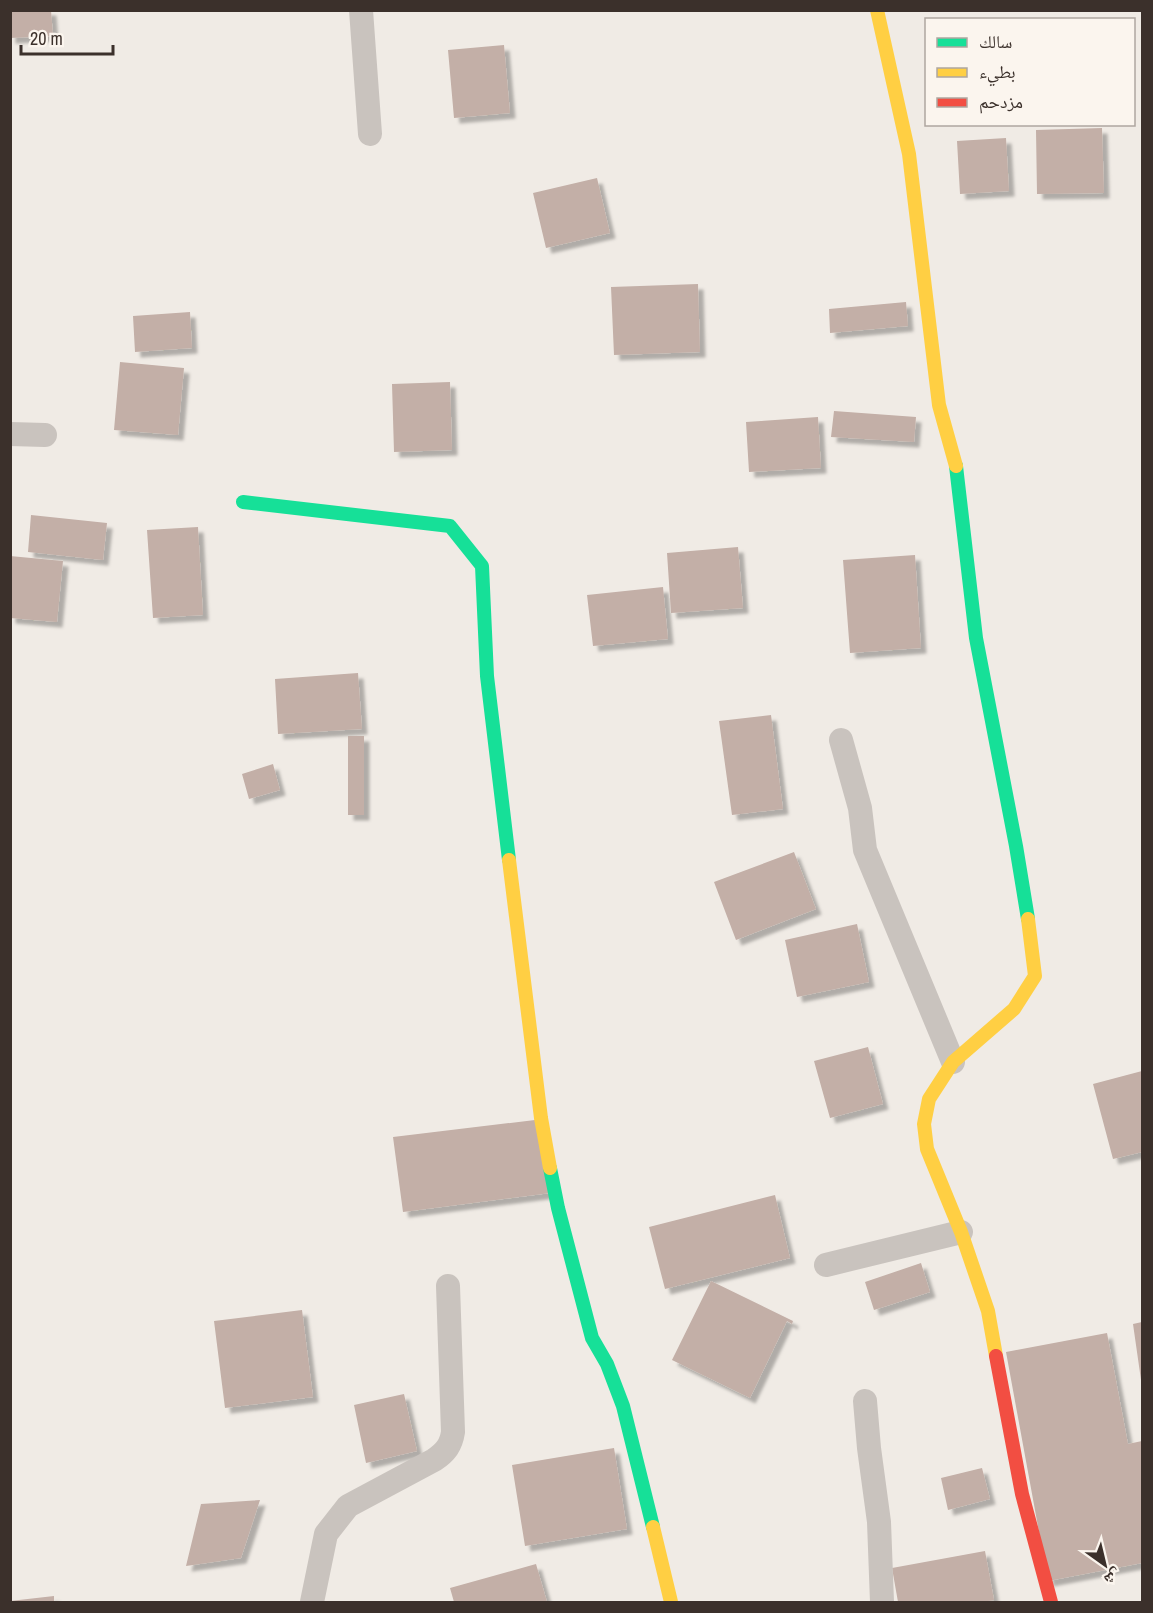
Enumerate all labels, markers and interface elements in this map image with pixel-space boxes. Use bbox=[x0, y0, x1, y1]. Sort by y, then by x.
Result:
scale bar bbox=[21, 18, 112, 56]
legend bbox=[925, 18, 1135, 126]
text: 20 m bbox=[30, 26, 63, 51]
text: سالك bbox=[979, 29, 1012, 54]
text: بطيء bbox=[979, 59, 1016, 87]
text: مزدحم bbox=[979, 89, 1023, 114]
north arrow bbox=[1075, 1535, 1135, 1595]
text: ش bbox=[1100, 1564, 1127, 1591]

